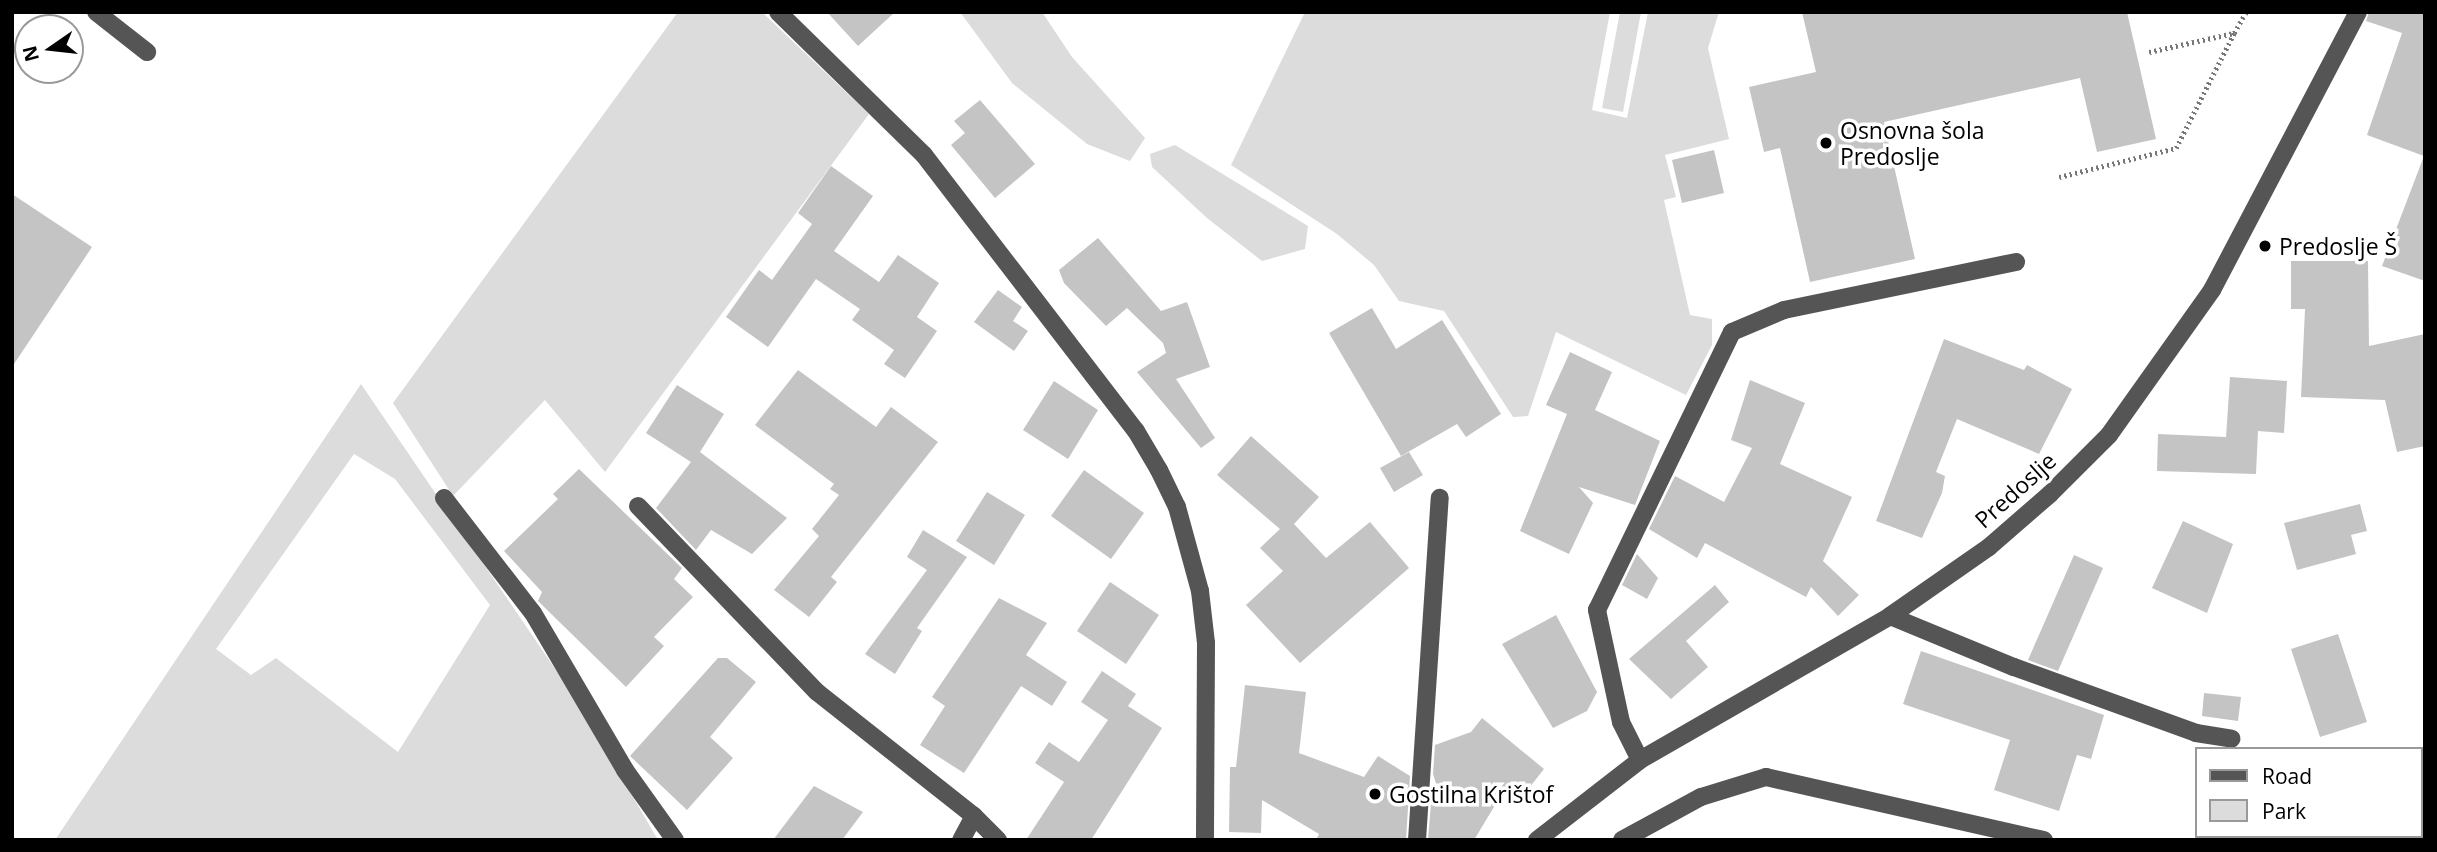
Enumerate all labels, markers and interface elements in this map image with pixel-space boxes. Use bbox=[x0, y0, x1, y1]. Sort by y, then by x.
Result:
north arrow bbox=[14, 14, 84, 84]
text: N bbox=[16, 43, 45, 64]
place label: Osnovna šola Predoslje bbox=[1840, 116, 1985, 170]
marker: Osnovna šola Predoslje bbox=[1818, 135, 1834, 151]
place label: Predoslje Š bbox=[2279, 232, 2397, 260]
marker: Predoslje Š bbox=[2257, 238, 2273, 254]
street label: Predoslje bbox=[1969, 446, 2061, 534]
legend bbox=[2196, 747, 2423, 838]
text: Road bbox=[2262, 762, 2312, 790]
place label: Gostilna Krištof bbox=[1389, 780, 1553, 808]
marker: Gostilna Krištof bbox=[1367, 786, 1383, 802]
text: Park bbox=[2262, 797, 2306, 825]

